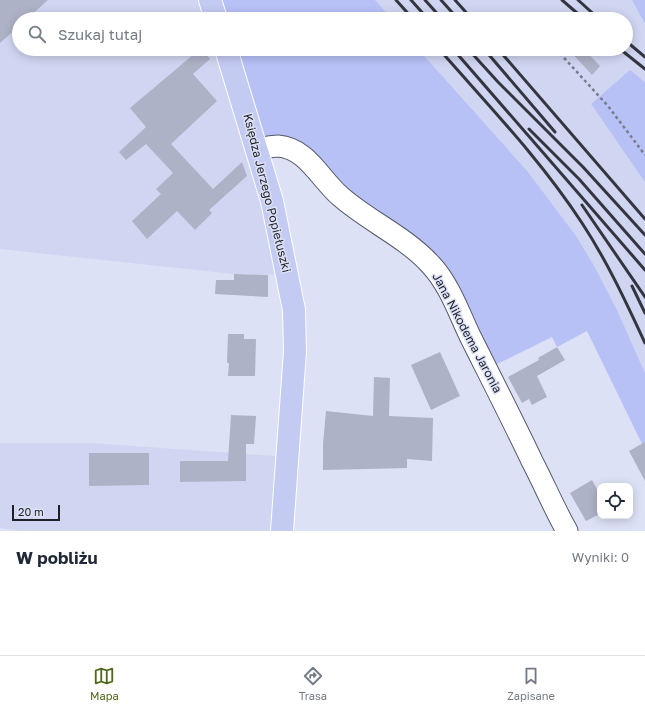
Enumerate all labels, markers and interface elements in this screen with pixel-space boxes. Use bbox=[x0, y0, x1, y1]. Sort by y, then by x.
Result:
search box bbox=[12, 12, 633, 56]
icon: search bbox=[26, 23, 48, 45]
text: Szukaj tutaj bbox=[58, 25, 142, 43]
street label: Księdza Jerzego Popiełuszki bbox=[240, 112, 295, 274]
street label: Jana Nikodema Jaronia bbox=[429, 270, 506, 395]
map controls bbox=[597, 483, 633, 519]
button: locate bbox=[597, 483, 633, 519]
scale bar bbox=[12, 503, 60, 522]
text: 20 m bbox=[18, 505, 44, 518]
text: W pobliżu bbox=[16, 547, 98, 568]
text: Wyniki: 0 bbox=[572, 549, 629, 565]
tab: Mapa bbox=[90, 665, 119, 702]
tab: Trasa bbox=[299, 665, 327, 702]
tab: Zapisane bbox=[507, 665, 555, 702]

